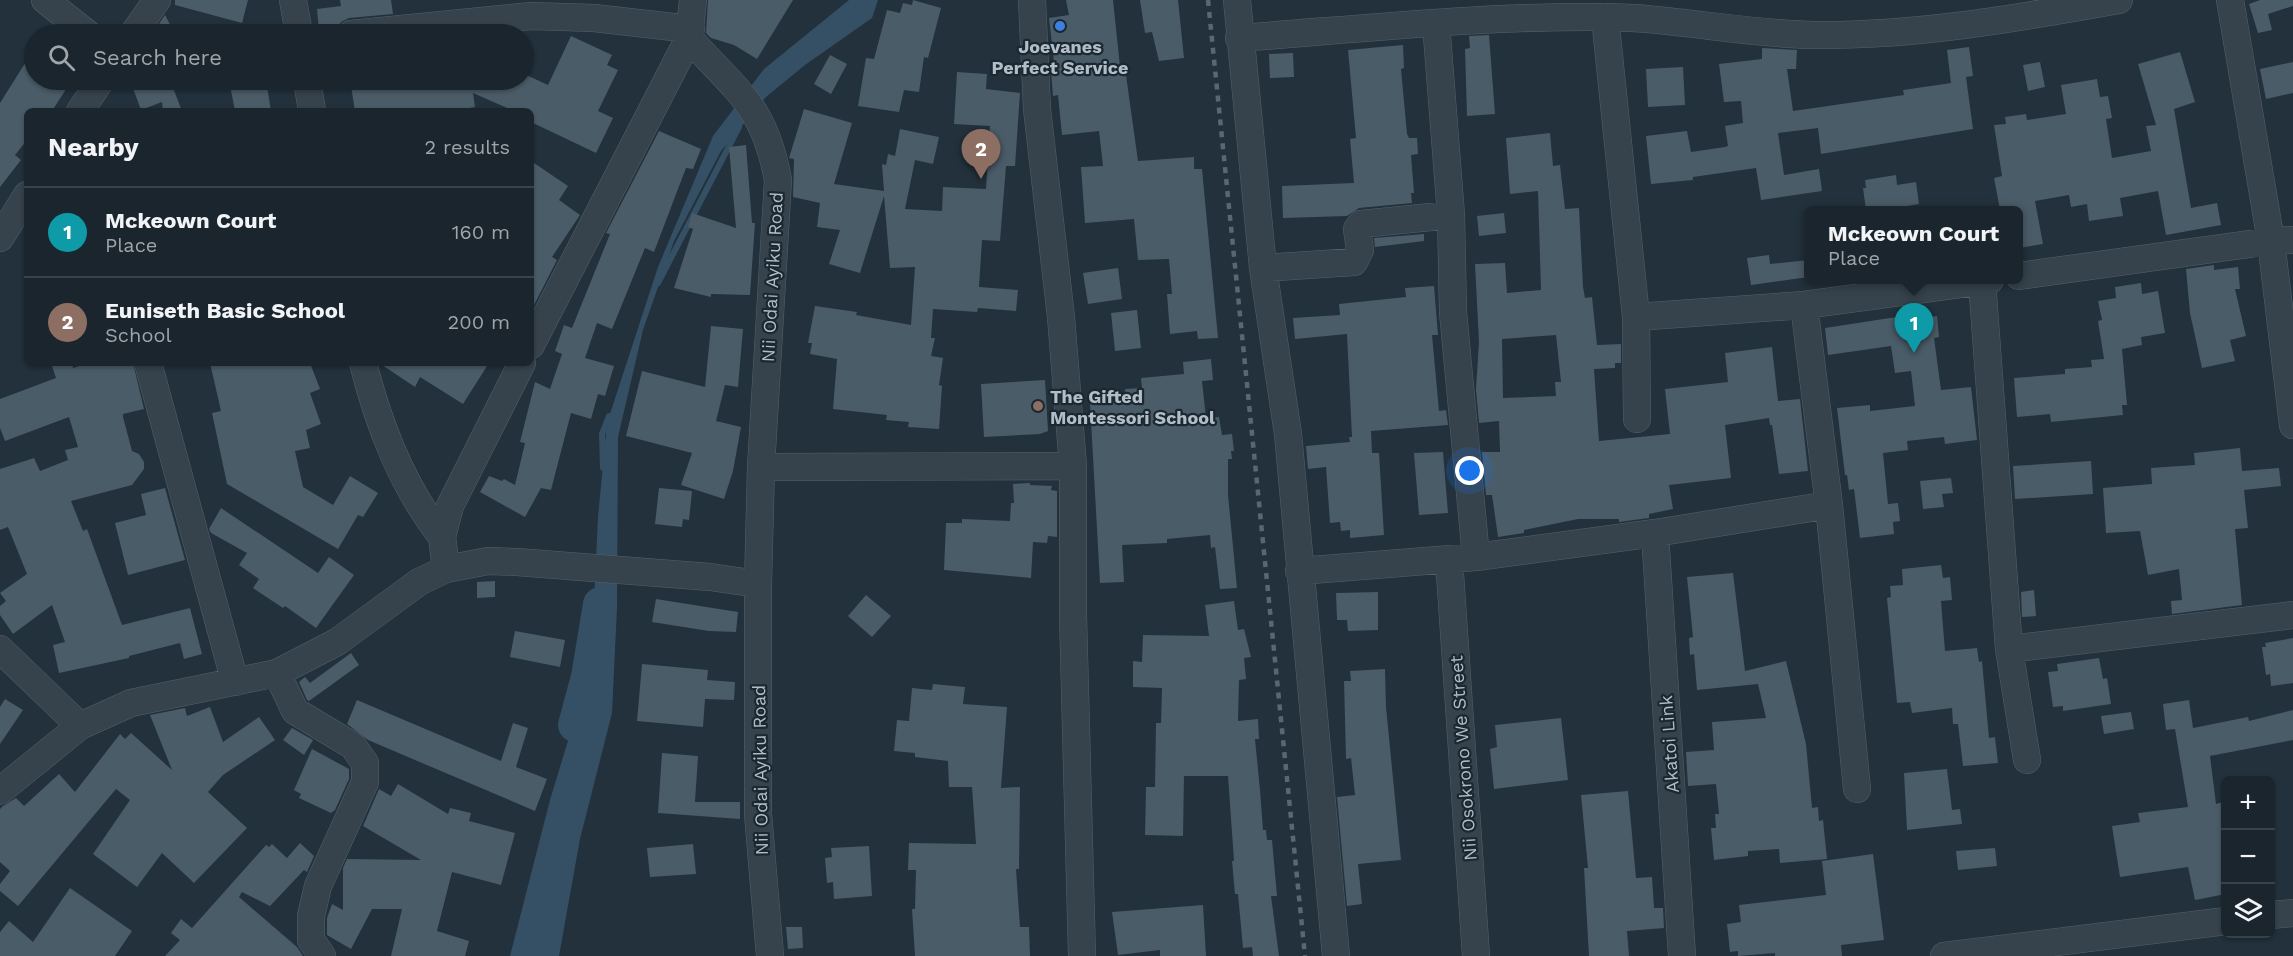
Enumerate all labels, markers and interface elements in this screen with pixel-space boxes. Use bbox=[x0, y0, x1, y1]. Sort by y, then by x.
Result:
marker: Joevanes Perfect Service bbox=[1053, 19, 1067, 33]
search box bbox=[24, 24, 534, 90]
place label: Joevanes Perfect Service bbox=[992, 36, 1128, 78]
icon: search bbox=[45, 41, 78, 74]
text: Search here bbox=[93, 45, 222, 70]
pin: 2 bbox=[962, 130, 1000, 179]
text: Nearby bbox=[48, 132, 139, 162]
text: 2 results bbox=[425, 135, 510, 159]
street label: Nii Odai Ayiku Road bbox=[757, 191, 787, 363]
popup bbox=[1804, 206, 2023, 284]
text: Mckeown Court bbox=[105, 208, 276, 233]
text: 1 bbox=[63, 220, 72, 244]
text: 160 m bbox=[452, 220, 510, 244]
text: Mckeown Court bbox=[1828, 221, 1999, 246]
text: Place bbox=[105, 233, 157, 257]
text: Place bbox=[1828, 246, 1880, 270]
text: Euniseth Basic School bbox=[105, 298, 345, 323]
pin: 1 bbox=[1894, 304, 1934, 353]
text: 2 bbox=[62, 310, 73, 334]
text: 200 m bbox=[448, 310, 510, 334]
text: School bbox=[105, 323, 172, 347]
place label: The Gifted Montessori School bbox=[1050, 386, 1215, 428]
marker: The Gifted Montessori School bbox=[1031, 399, 1045, 413]
your location bbox=[1455, 456, 1484, 485]
street label: Nii Osokrono We Street bbox=[1445, 654, 1481, 861]
street label: Nii Odai Ayiku Road bbox=[748, 685, 772, 855]
street label: Akatoi Link bbox=[1655, 694, 1683, 794]
map controls bbox=[2221, 776, 2275, 938]
button: + bbox=[2221, 776, 2275, 830]
button: − bbox=[2221, 830, 2275, 884]
button: layers bbox=[2221, 884, 2275, 938]

